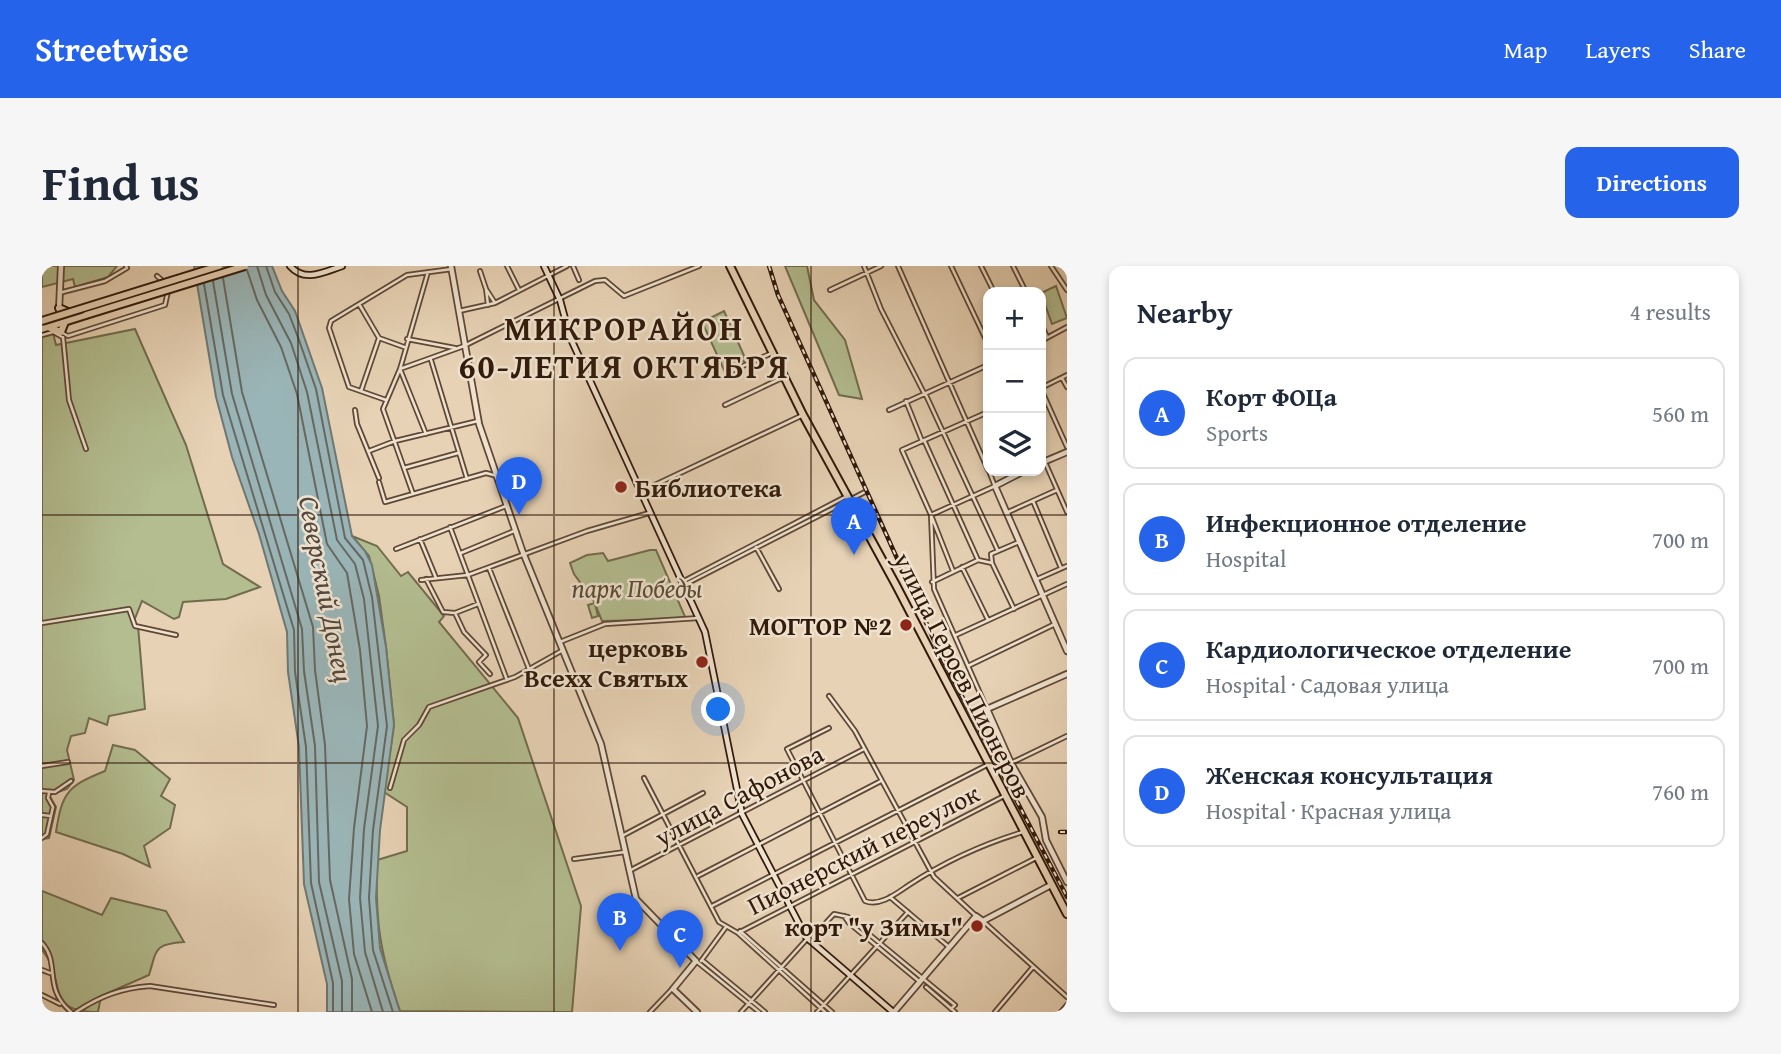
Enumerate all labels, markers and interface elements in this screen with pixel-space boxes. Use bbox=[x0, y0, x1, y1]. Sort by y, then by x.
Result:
text: Streetwise bbox=[35, 25, 189, 73]
text: Map bbox=[1504, 32, 1547, 67]
text: Layers bbox=[1585, 32, 1651, 67]
text: Share bbox=[1689, 32, 1746, 67]
text: Find us bbox=[42, 146, 200, 218]
button: Directions bbox=[1565, 147, 1739, 218]
map controls bbox=[983, 287, 1046, 476]
button: + bbox=[983, 287, 1046, 350]
text: Nearby bbox=[1137, 290, 1233, 334]
text: 4 results bbox=[1630, 295, 1711, 328]
district label: МИКРОРАЙОН 60-ЛЕТИЯ ОКТЯБРЯ bbox=[458, 304, 790, 390]
button: − bbox=[983, 350, 1046, 413]
text: Корт ФОЦа bbox=[1206, 377, 1337, 416]
text: A bbox=[1155, 397, 1169, 430]
text: 560 m bbox=[1652, 397, 1709, 430]
button: layers bbox=[983, 413, 1046, 476]
text: Sports bbox=[1206, 416, 1268, 449]
pin: D bbox=[496, 457, 542, 515]
place label: Библиотека bbox=[635, 468, 783, 507]
marker: Библиотека bbox=[613, 479, 629, 495]
water label: Северский Донец bbox=[289, 492, 365, 686]
pin: A bbox=[831, 497, 877, 555]
text: Инфекционное отделение bbox=[1206, 503, 1527, 542]
text: B bbox=[1155, 523, 1169, 556]
text: 700 m bbox=[1652, 523, 1709, 556]
text: Hospital bbox=[1206, 542, 1286, 575]
street label: улица Героев Пионеров bbox=[884, 544, 1042, 805]
park label: парк Победы bbox=[572, 568, 702, 607]
place label: МОГТОР №2 bbox=[749, 606, 892, 645]
marker: МОГТОР №2 bbox=[898, 617, 914, 633]
place label: церковь Всехх Святых bbox=[524, 628, 688, 697]
text: Кардиологическое отделение bbox=[1206, 629, 1571, 668]
text: C bbox=[1155, 649, 1169, 682]
text: 700 m bbox=[1652, 649, 1709, 682]
marker: церковь Всехх Святых bbox=[694, 654, 710, 670]
text: Hospital · Садовая улица bbox=[1206, 668, 1449, 701]
your location bbox=[701, 692, 735, 726]
street label: улица Сафонова bbox=[647, 734, 831, 856]
text: Женская консультация bbox=[1206, 755, 1493, 794]
street label: Пионерский переулок bbox=[740, 773, 986, 925]
text: D bbox=[1155, 775, 1169, 808]
text: 760 m bbox=[1652, 775, 1709, 808]
text: Hospital · Красная улица bbox=[1206, 794, 1451, 827]
pin: B bbox=[597, 893, 643, 951]
place label: корт "у Зимы" bbox=[785, 907, 963, 946]
pin: C bbox=[657, 910, 703, 968]
marker: корт "у Зимы" bbox=[969, 918, 985, 934]

